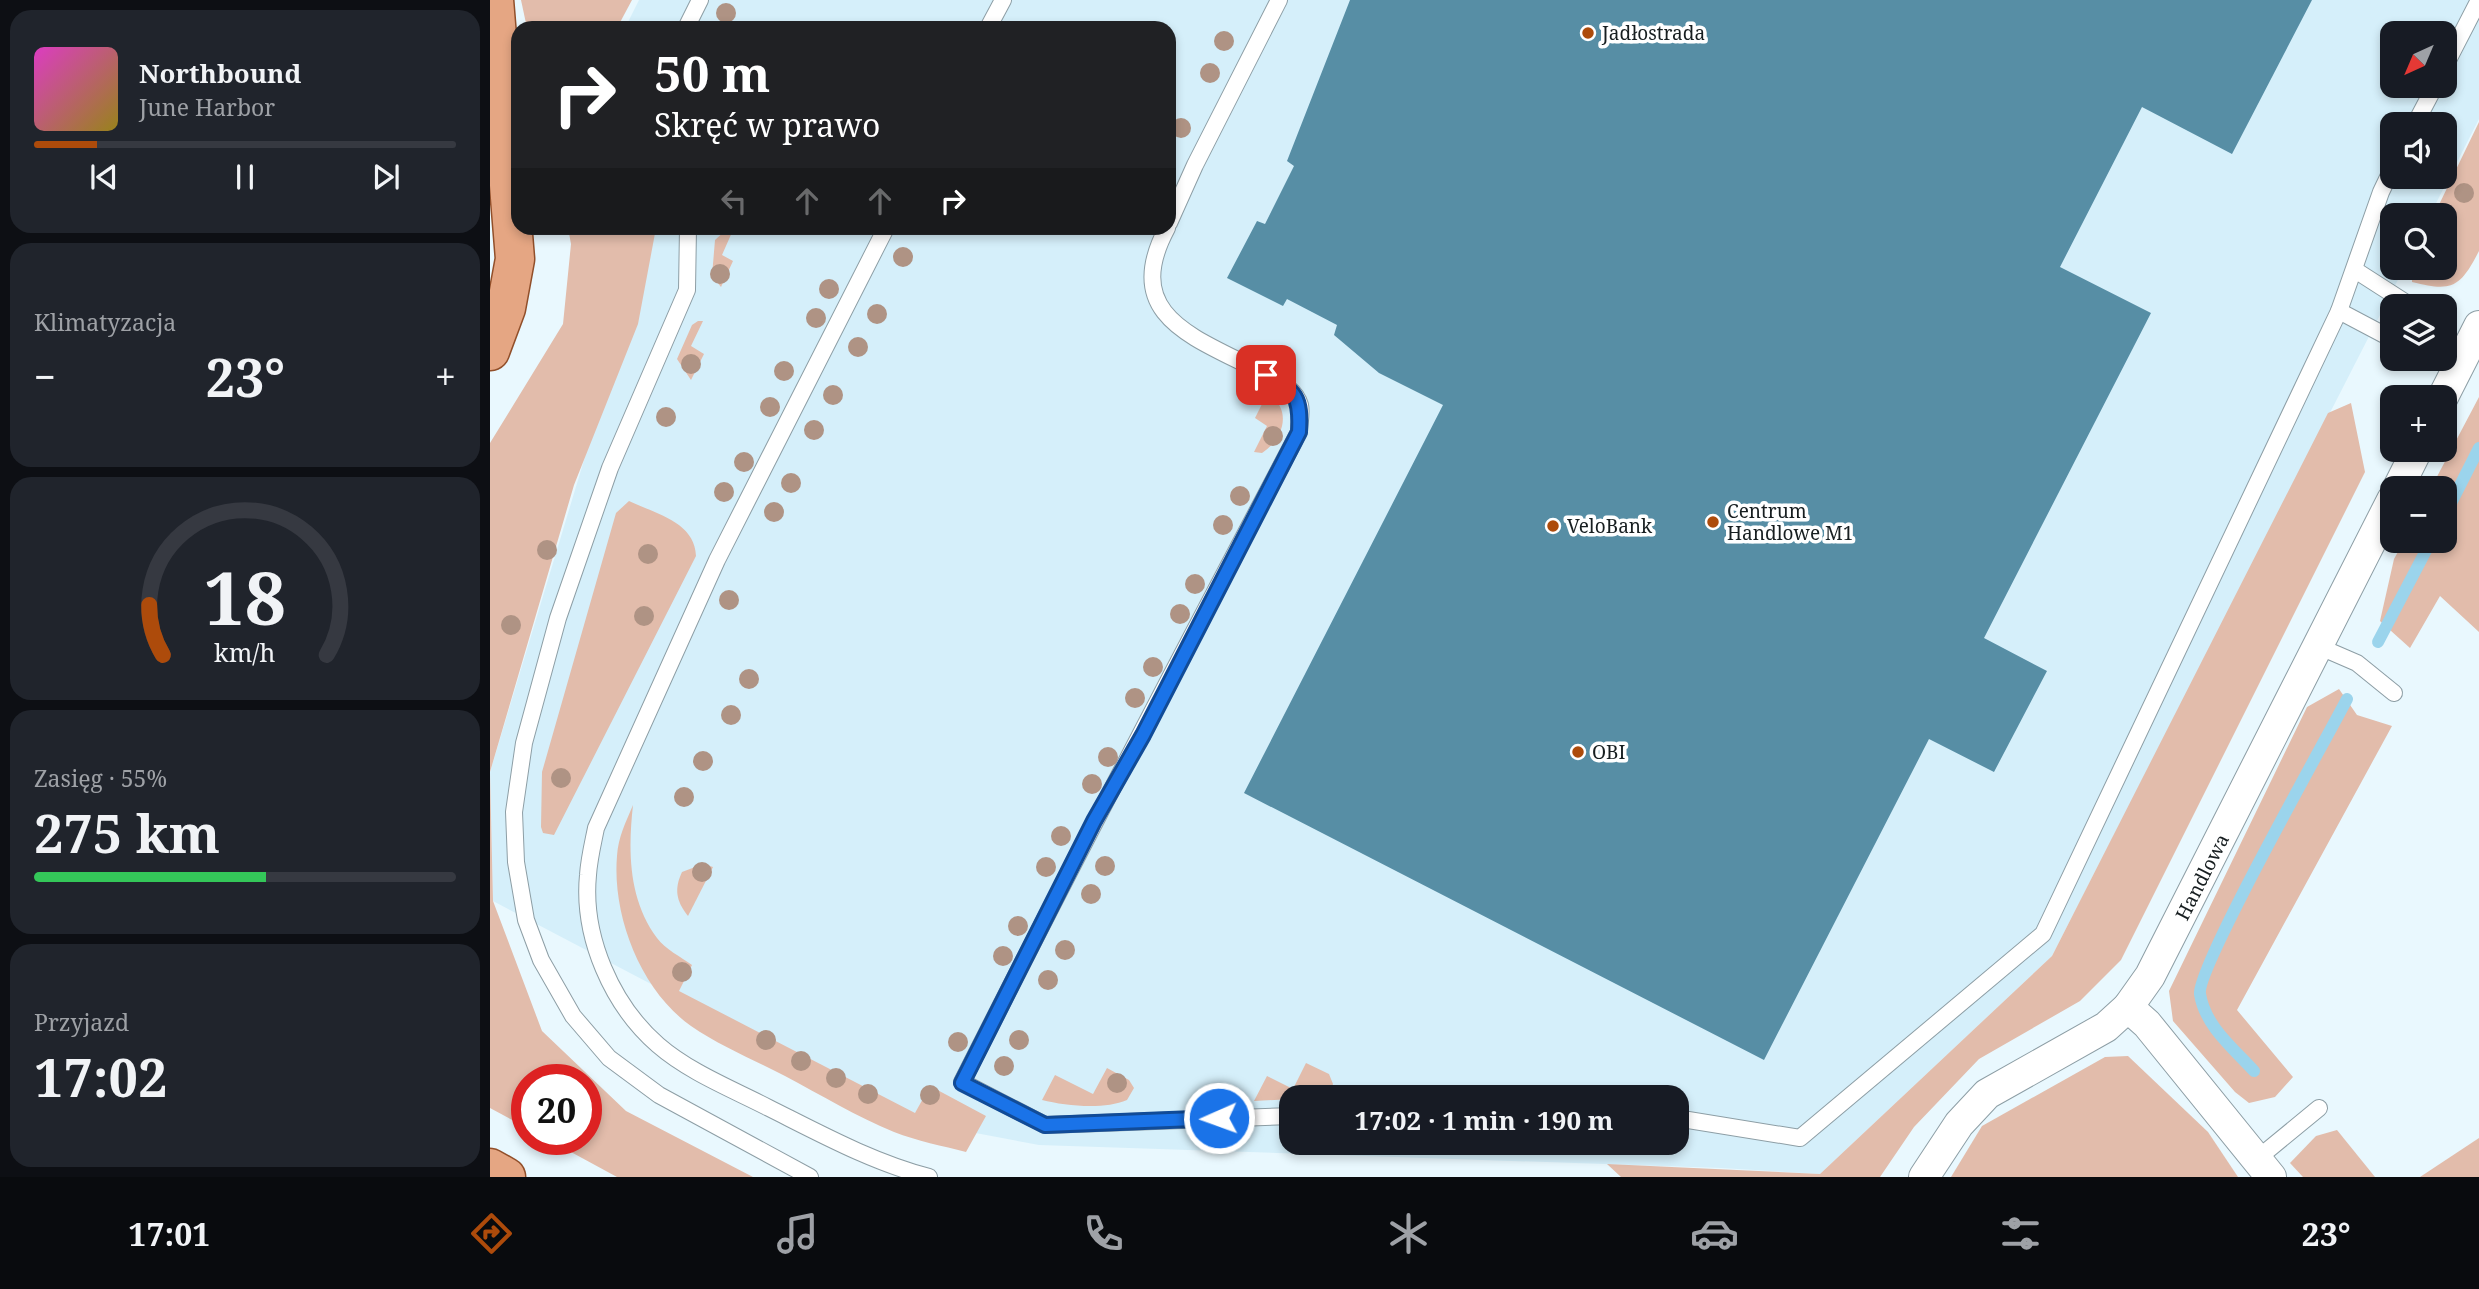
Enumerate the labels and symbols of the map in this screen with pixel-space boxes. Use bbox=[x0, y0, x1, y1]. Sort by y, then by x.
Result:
place label: Jadłostrada bbox=[1601, 20, 1705, 46]
north arrow bbox=[2380, 21, 2457, 98]
marker: Jadłostrada bbox=[1580, 25, 1596, 41]
pin bbox=[1236, 345, 1296, 405]
place label: Centrum Handlowe M1 bbox=[1727, 498, 1853, 546]
place label: VeloBank bbox=[1567, 513, 1653, 539]
marker: Centrum Handlowe M1 bbox=[1705, 514, 1721, 530]
marker: VeloBank bbox=[1545, 518, 1561, 534]
place label: OBI bbox=[1592, 739, 1626, 765]
marker: OBI bbox=[1570, 744, 1586, 760]
street label: Handlowa bbox=[2169, 829, 2235, 925]
speed limit sign: 20 bbox=[511, 1064, 602, 1155]
position arrow bbox=[1182, 1081, 1256, 1155]

